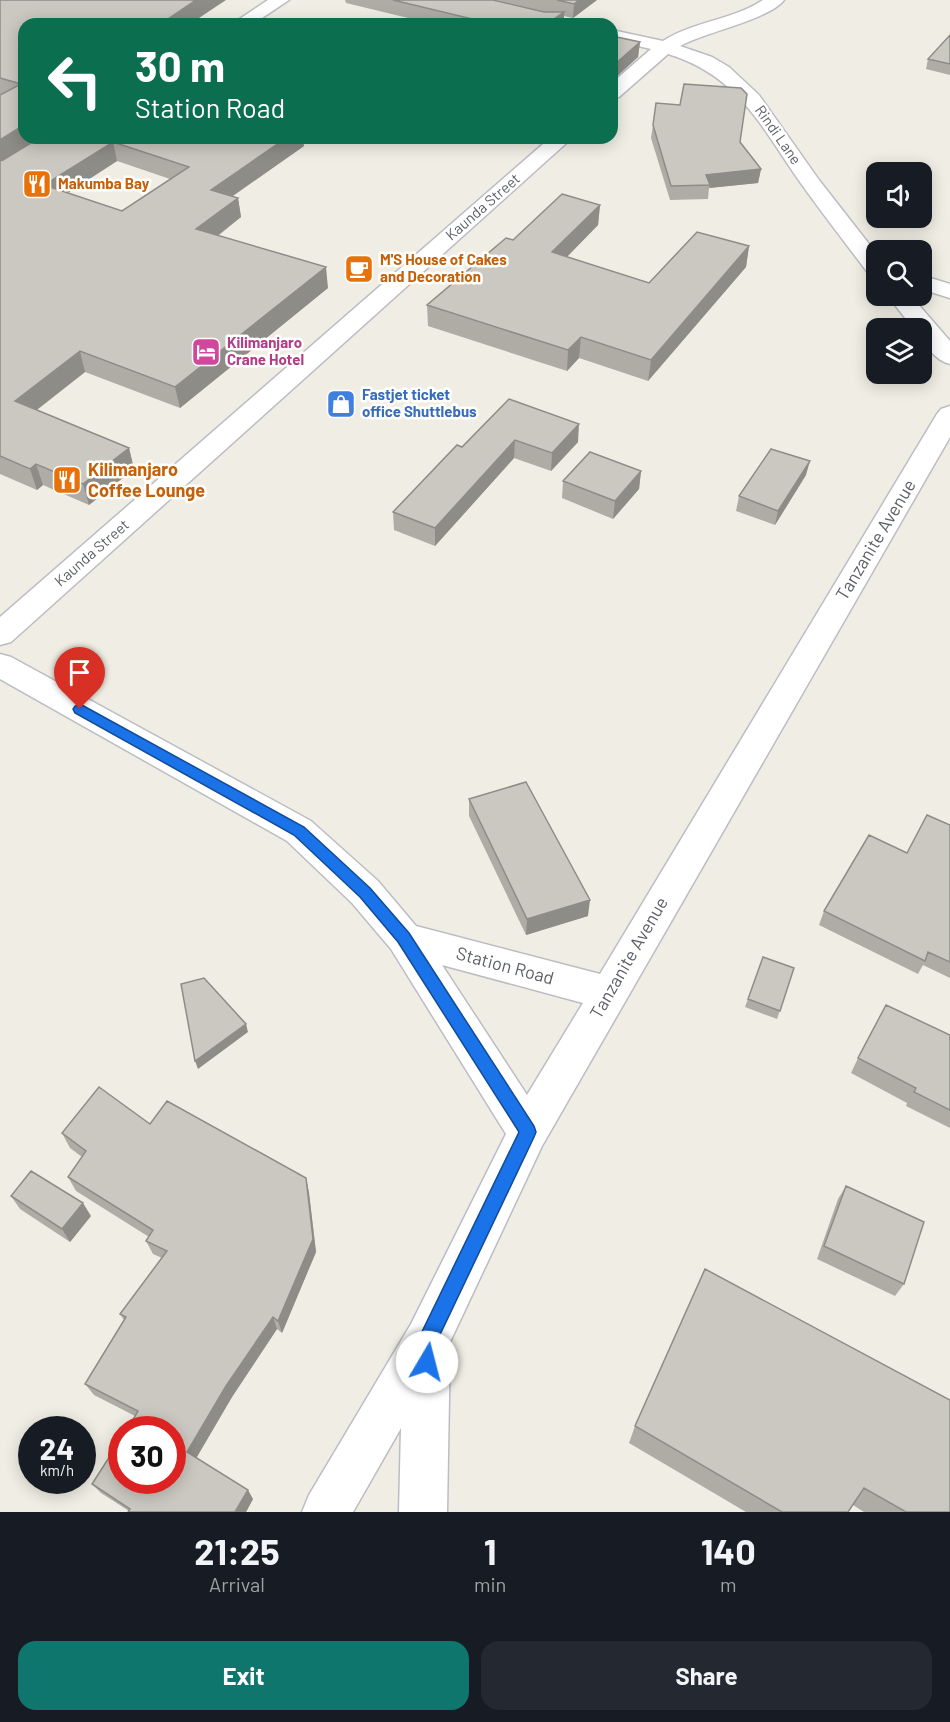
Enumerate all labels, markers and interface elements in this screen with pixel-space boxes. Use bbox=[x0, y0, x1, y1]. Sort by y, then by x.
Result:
text: 30 m bbox=[135, 40, 225, 90]
icon: left bbox=[36, 42, 114, 120]
text: Station Road bbox=[135, 91, 285, 123]
street label: Rindi Lane bbox=[752, 101, 806, 168]
map controls bbox=[866, 162, 932, 384]
button: sound bbox=[866, 162, 932, 228]
restaurant icon: Makumba Bay bbox=[21, 168, 53, 200]
street label: Kaunda Street bbox=[441, 169, 523, 243]
place label: Makumba Bay bbox=[58, 174, 150, 192]
button: search bbox=[866, 240, 932, 306]
place label: M'S House of Cakes and Decoration bbox=[380, 250, 507, 285]
cafe icon: M'S House of Cakes and Decoration bbox=[343, 253, 375, 285]
button: layers bbox=[866, 318, 932, 384]
place label: Kilimanjaro Crane Hotel bbox=[227, 333, 304, 368]
hotel icon: Kilimanjaro Crane Hotel bbox=[190, 336, 222, 368]
place label: Fastjet ticket office Shuttlebus bbox=[362, 385, 477, 420]
shop icon: Fastjet ticket office Shuttlebus bbox=[325, 388, 357, 420]
place label: Kilimanjaro Coffee Lounge bbox=[88, 458, 205, 501]
restaurant icon: Kilimanjaro Coffee Lounge bbox=[51, 464, 83, 496]
street label: Tanzanite Avenue bbox=[830, 475, 920, 604]
street label: Kaunda Street bbox=[50, 515, 132, 589]
pin bbox=[54, 647, 105, 709]
icon: arrive bbox=[63, 656, 96, 689]
street label: Tanzanite Avenue bbox=[584, 893, 672, 1022]
street label: Station Road bbox=[454, 941, 557, 989]
position arrow bbox=[395, 1330, 459, 1394]
speed limit sign: 30 bbox=[108, 1416, 186, 1494]
text: 24 bbox=[40, 1430, 74, 1466]
text: km/h bbox=[40, 1461, 74, 1479]
text: 21:25 bbox=[194, 1529, 280, 1572]
text: 1 bbox=[484, 1529, 497, 1572]
text: 140 bbox=[701, 1529, 756, 1572]
text: Arrival bbox=[209, 1572, 265, 1596]
text: min bbox=[474, 1572, 506, 1596]
text: m bbox=[720, 1572, 736, 1596]
button: Exit bbox=[18, 1641, 469, 1710]
button: Share bbox=[481, 1641, 932, 1710]

